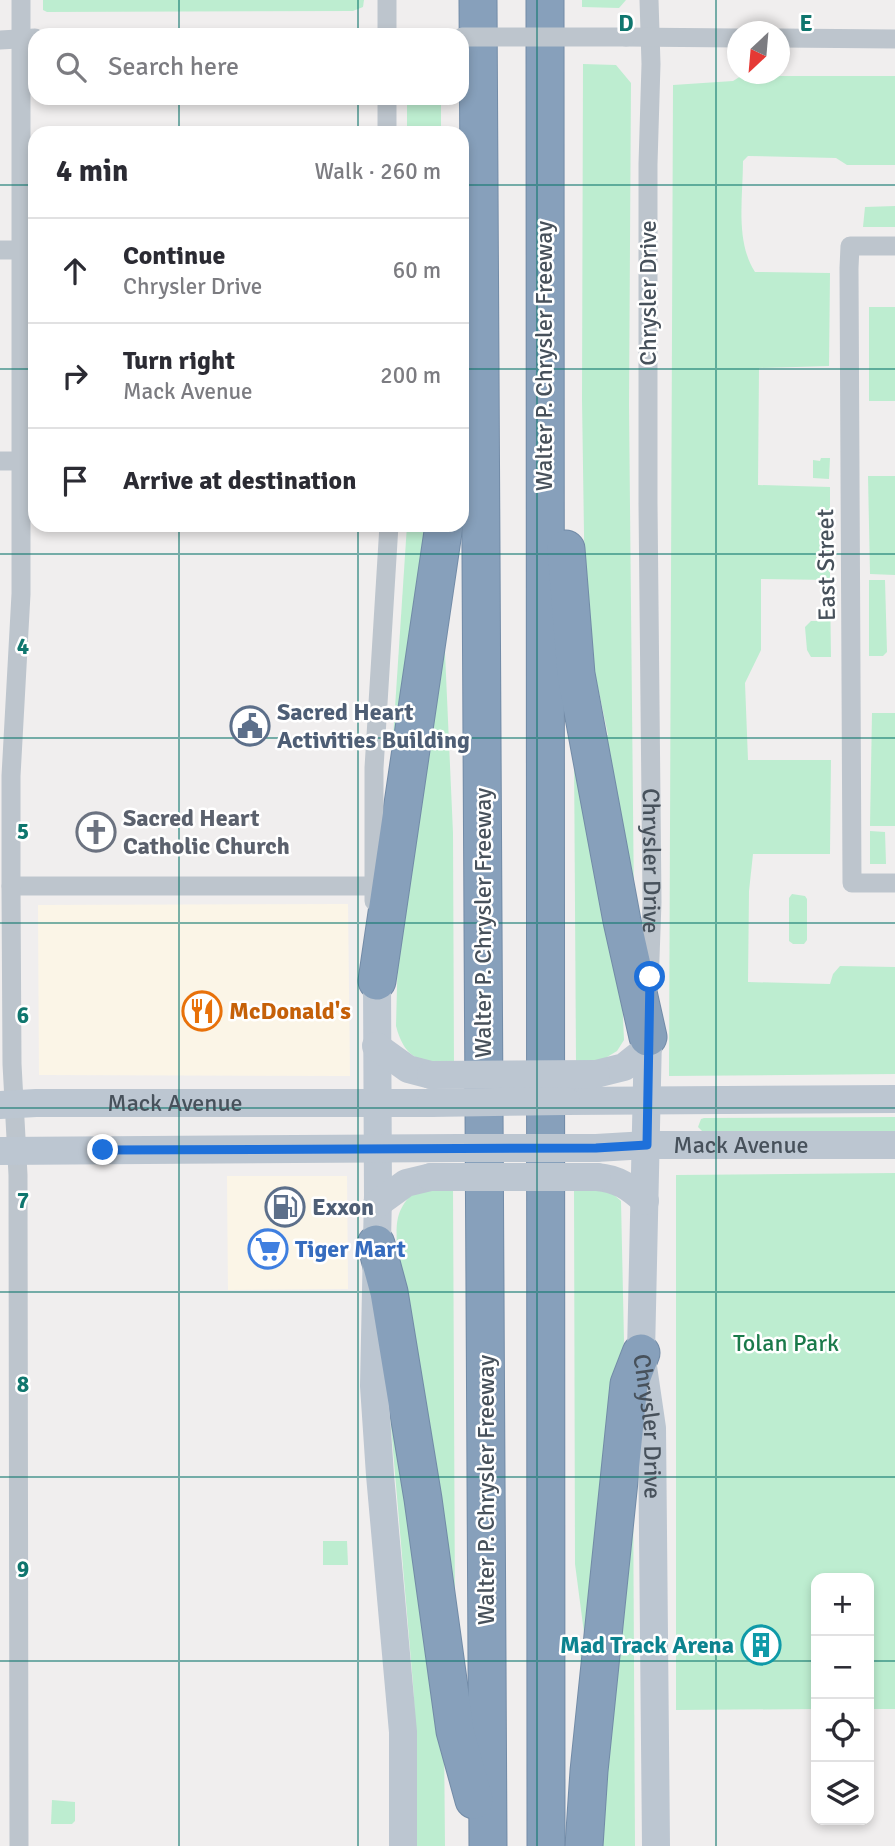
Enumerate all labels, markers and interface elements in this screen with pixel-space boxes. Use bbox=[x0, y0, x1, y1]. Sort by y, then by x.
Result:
text: D bbox=[618, 9, 634, 38]
text: E bbox=[799, 9, 813, 38]
north arrow bbox=[727, 21, 790, 84]
search box bbox=[28, 28, 469, 105]
icon: search bbox=[52, 48, 90, 86]
text: Search here bbox=[108, 51, 239, 83]
text: 4 min bbox=[56, 153, 128, 190]
text: Walk · 260 m bbox=[315, 157, 441, 186]
street label: Chrysler Drive bbox=[633, 220, 663, 366]
street label: Walter P. Chrysler Freeway bbox=[529, 221, 559, 491]
text: Continue bbox=[123, 240, 225, 272]
icon: ahead bbox=[56, 252, 94, 290]
text: 60 m bbox=[393, 256, 441, 285]
text: Chrysler Drive bbox=[123, 272, 262, 301]
text: Turn right bbox=[123, 345, 235, 377]
icon: right bbox=[56, 357, 94, 395]
text: 200 m bbox=[380, 361, 441, 390]
text: Mack Avenue bbox=[123, 377, 253, 406]
icon: arrive bbox=[56, 462, 94, 500]
text: Arrive at destination bbox=[123, 465, 356, 497]
street label: East Street bbox=[810, 509, 842, 621]
text: 4 bbox=[17, 632, 29, 661]
place label: Sacred Heart Activities Building bbox=[277, 697, 470, 755]
public building icon: Sacred Heart Activities Building bbox=[229, 705, 271, 747]
street label: Walter P. Chrysler Freeway bbox=[468, 788, 498, 1058]
street label: Chrysler Drive bbox=[636, 788, 667, 934]
place label: Sacred Heart Catholic Church bbox=[123, 803, 290, 861]
church icon: Sacred Heart Catholic Church bbox=[75, 811, 117, 853]
text: 5 bbox=[17, 817, 29, 846]
route start bbox=[634, 961, 665, 992]
restaurant icon: McDonald's bbox=[181, 990, 223, 1032]
place label: McDonald's bbox=[229, 996, 351, 1026]
text: 6 bbox=[17, 1001, 29, 1030]
street label: Mack Avenue bbox=[107, 1088, 243, 1118]
street label: Mack Avenue bbox=[673, 1130, 809, 1160]
route end bbox=[87, 1134, 118, 1165]
text: 7 bbox=[17, 1186, 29, 1215]
fuel station icon: Exxon bbox=[264, 1186, 306, 1228]
place label: Exxon bbox=[312, 1192, 374, 1222]
supermarket icon: Tiger Mart bbox=[247, 1228, 289, 1270]
place label: Tiger Mart bbox=[295, 1234, 406, 1264]
park label: Tolan Park bbox=[733, 1328, 839, 1358]
street label: Chrysler Drive bbox=[626, 1352, 668, 1499]
street label: Walter P. Chrysler Freeway bbox=[471, 1355, 501, 1625]
text: 8 bbox=[17, 1370, 29, 1399]
text: 9 bbox=[17, 1555, 29, 1584]
map controls bbox=[811, 1573, 874, 1825]
button: + bbox=[811, 1573, 874, 1636]
building icon: Mad Track Arena bbox=[740, 1624, 782, 1666]
place label: Mad Track Arena bbox=[560, 1630, 734, 1660]
button: − bbox=[811, 1636, 874, 1699]
button: locate bbox=[811, 1699, 874, 1762]
button: layers bbox=[811, 1762, 874, 1825]

